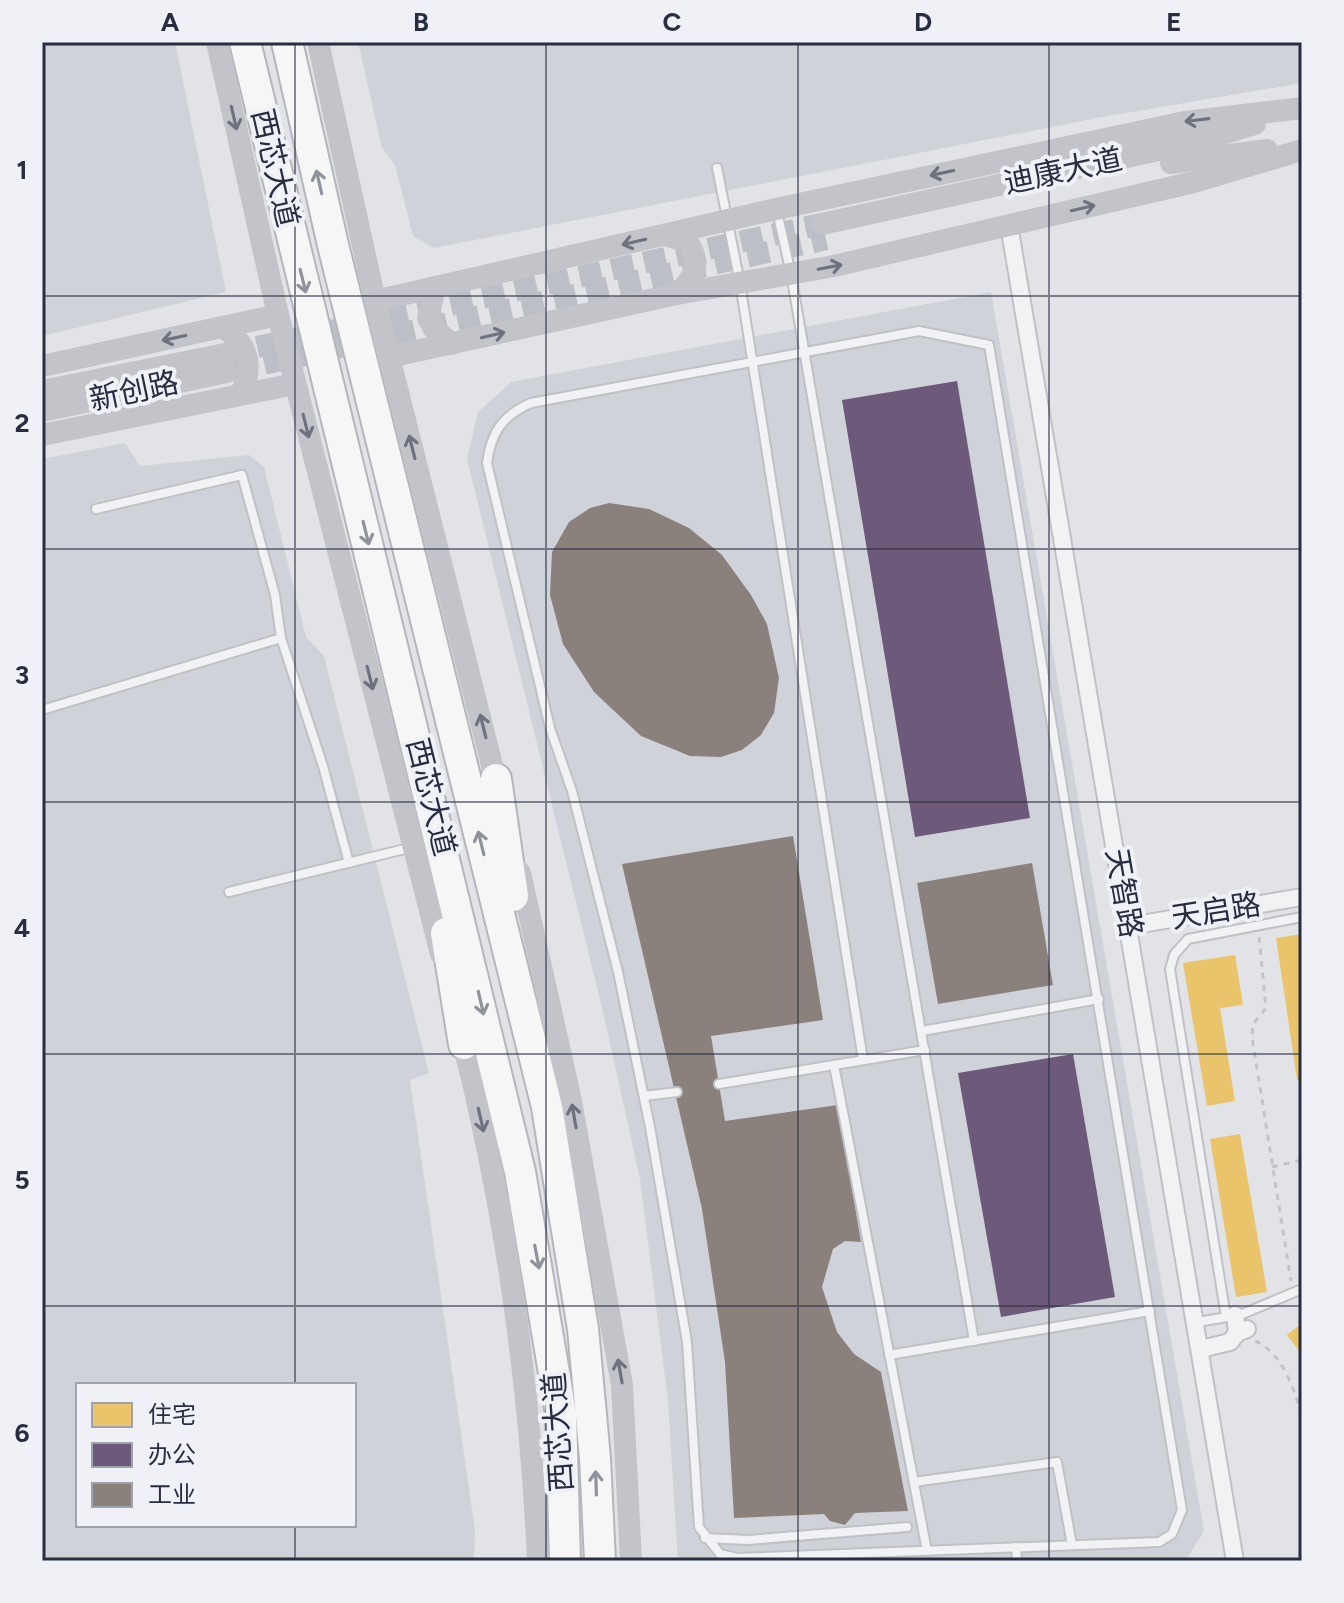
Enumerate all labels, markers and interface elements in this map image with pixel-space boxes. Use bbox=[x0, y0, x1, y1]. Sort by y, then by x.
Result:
text: A bbox=[161, 6, 180, 38]
text: B bbox=[413, 6, 429, 38]
text: C bbox=[663, 6, 682, 38]
text: D bbox=[914, 6, 932, 38]
text: E bbox=[1166, 6, 1182, 38]
one-way arrow bbox=[227, 105, 242, 130]
street label: 西芯大道 bbox=[244, 105, 307, 231]
one-way arrow bbox=[1184, 113, 1211, 128]
street label: 迪康大道 bbox=[1000, 140, 1125, 201]
text: 1 bbox=[17, 154, 27, 186]
one-way arrow bbox=[930, 167, 956, 182]
one-way arrow bbox=[311, 170, 326, 196]
one-way arrow bbox=[1070, 200, 1095, 215]
one-way arrow bbox=[621, 235, 647, 250]
one-way arrow bbox=[816, 258, 842, 273]
one-way arrow bbox=[296, 268, 311, 294]
one-way arrow bbox=[479, 327, 505, 342]
one-way arrow bbox=[162, 331, 188, 346]
street label: 新创路 bbox=[86, 363, 182, 418]
text: 2 bbox=[14, 407, 30, 439]
one-way arrow bbox=[299, 412, 314, 438]
one-way arrow bbox=[403, 435, 418, 460]
one-way arrow bbox=[359, 520, 374, 546]
text: 3 bbox=[15, 659, 29, 691]
one-way arrow bbox=[364, 664, 379, 690]
one-way arrow bbox=[474, 714, 489, 740]
street label: 西芯大道 bbox=[399, 734, 464, 860]
one-way arrow bbox=[473, 830, 488, 856]
street label: 天智路 bbox=[1098, 845, 1151, 940]
street label: 天启路 bbox=[1169, 885, 1263, 936]
text: 4 bbox=[14, 912, 30, 944]
one-way arrow bbox=[474, 990, 489, 1016]
one-way arrow bbox=[565, 1103, 580, 1129]
one-way arrow bbox=[475, 1107, 490, 1132]
text: 5 bbox=[14, 1164, 30, 1196]
one-way arrow bbox=[530, 1244, 545, 1270]
one-way arrow bbox=[611, 1359, 626, 1385]
street label: 西芯大道 bbox=[535, 1371, 580, 1493]
legend bbox=[76, 1383, 356, 1527]
text: 住宅 bbox=[148, 1400, 196, 1429]
text: 6 bbox=[14, 1417, 30, 1449]
text: 办公 bbox=[148, 1440, 196, 1469]
one-way arrow bbox=[589, 1470, 604, 1497]
text: 工业 bbox=[148, 1480, 196, 1509]

